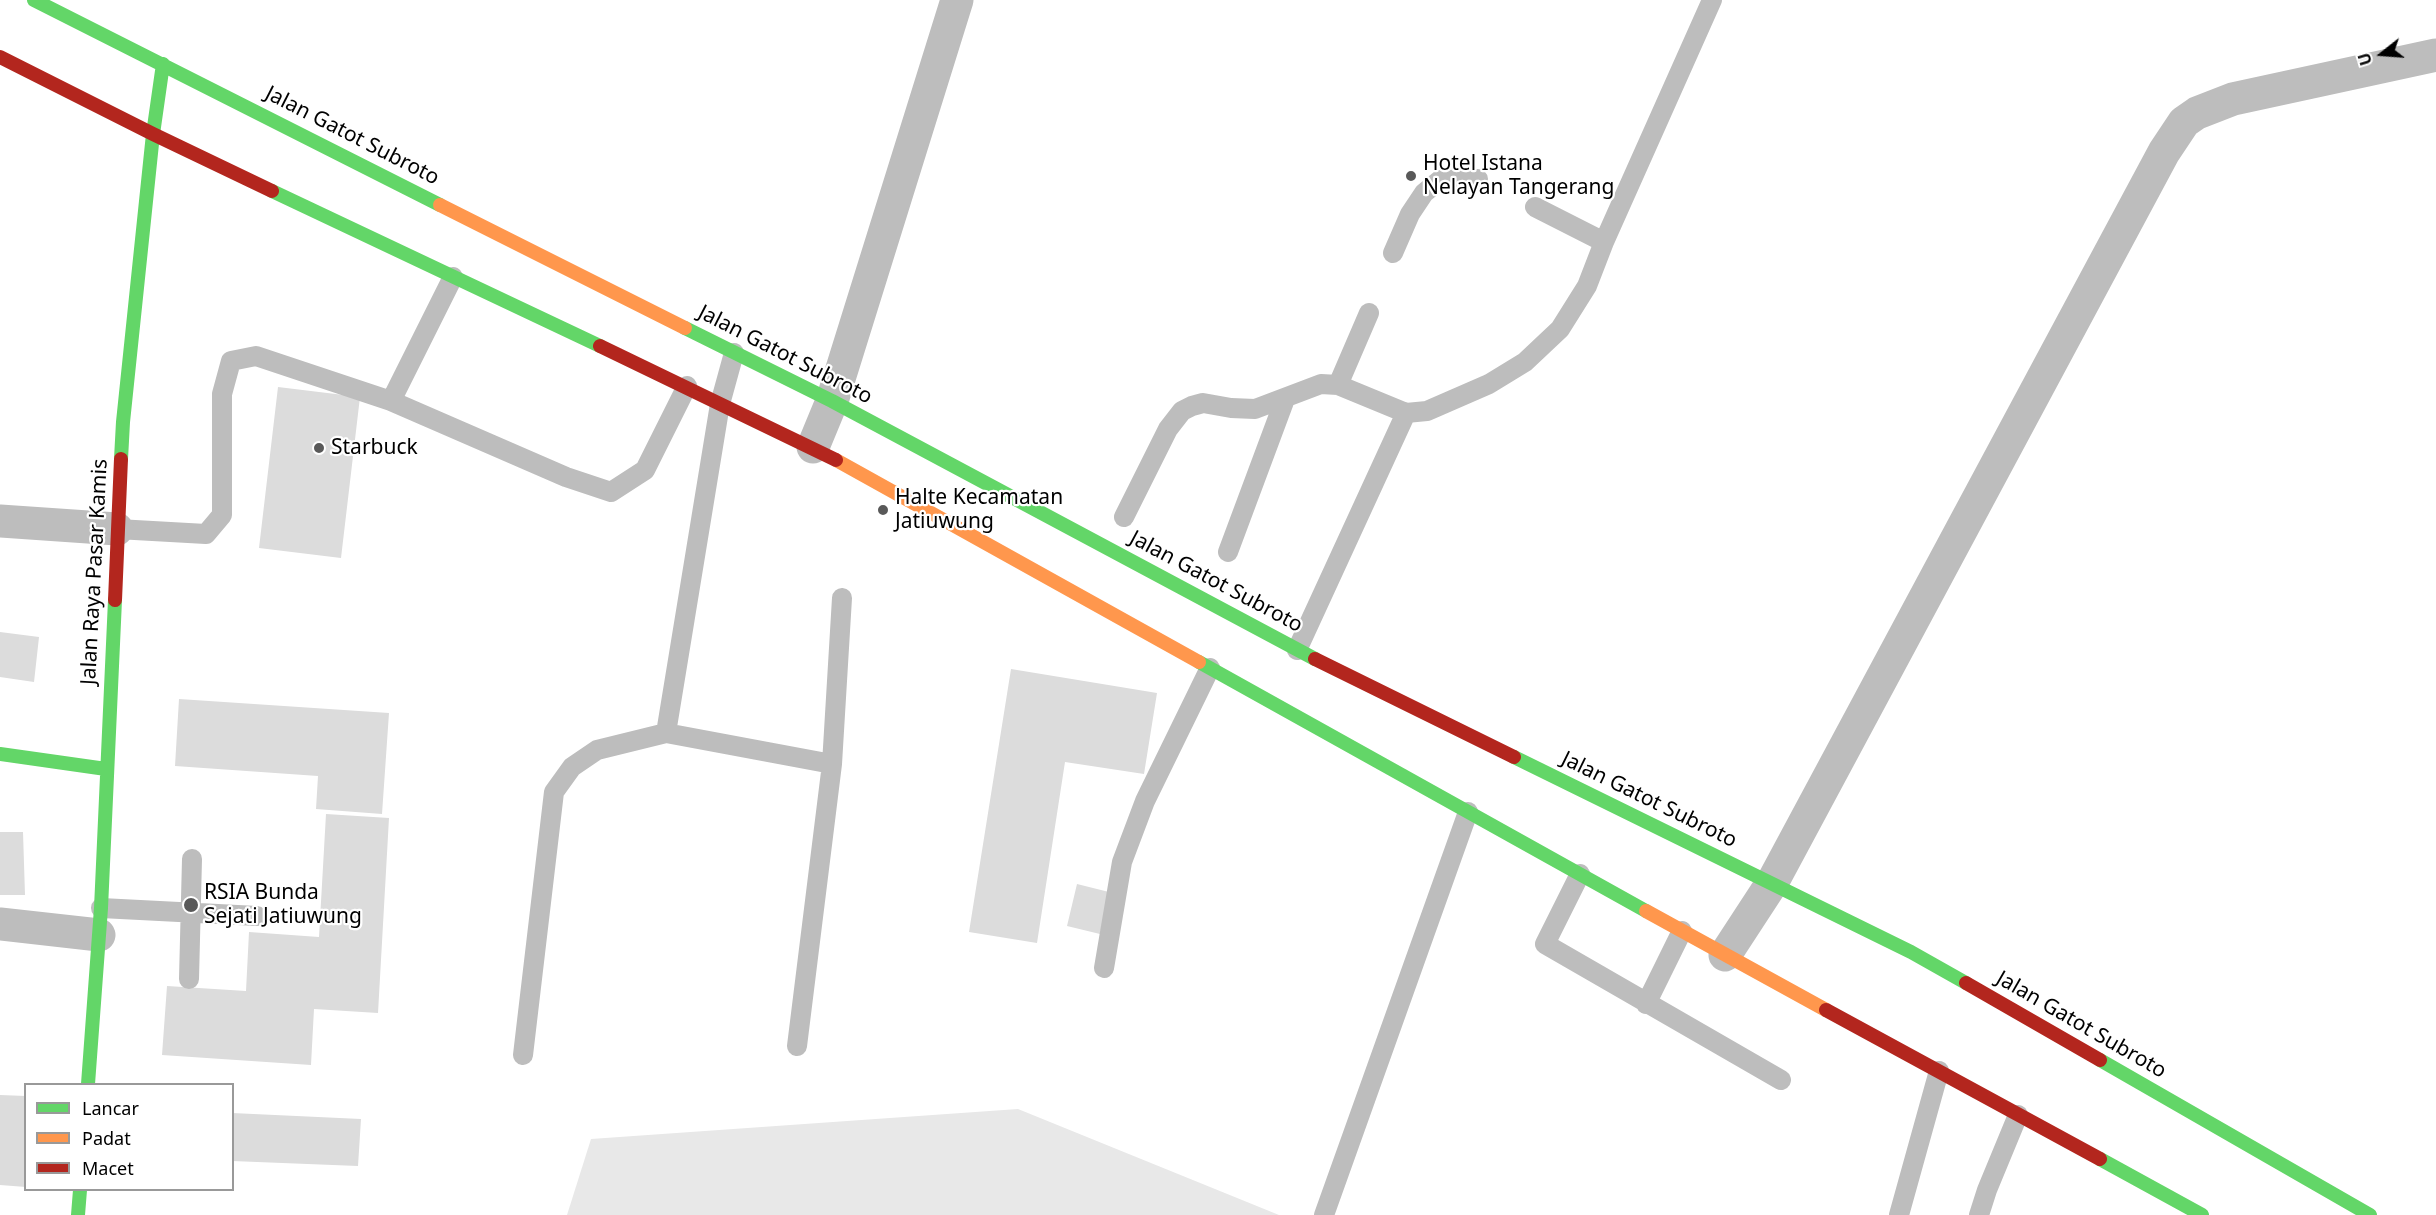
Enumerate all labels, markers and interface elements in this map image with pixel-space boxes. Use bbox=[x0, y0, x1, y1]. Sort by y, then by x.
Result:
north arrow bbox=[2352, 24, 2412, 84]
text: U bbox=[2352, 50, 2377, 68]
street label: Jalan Gatot Subroto bbox=[261, 81, 443, 191]
place label: Hotel Istana Nelayan Tangerang bbox=[1423, 151, 1614, 201]
marker: Hotel Istana Nelayan Tangerang bbox=[1404, 169, 1418, 183]
street label: Jalan Gatot Subroto bbox=[694, 300, 876, 410]
place label: Starbuck bbox=[331, 435, 418, 461]
marker: Starbuck bbox=[312, 441, 326, 455]
street label: Jalan Raya Pasar Kamis bbox=[76, 458, 114, 686]
place label: Halte Kecamatan Jatiuwung bbox=[895, 485, 1063, 535]
marker: Halte Kecamatan Jatiuwung bbox=[876, 503, 890, 517]
street label: Jalan Gatot Subroto bbox=[1125, 526, 1307, 638]
street label: Jalan Gatot Subroto bbox=[1557, 747, 1741, 853]
place label: RSIA Bunda Sejati Jatiuwung bbox=[204, 880, 362, 930]
marker: RSIA Bunda Sejati Jatiuwung bbox=[182, 896, 200, 914]
street label: Jalan Gatot Subroto bbox=[1991, 966, 2171, 1084]
legend bbox=[24, 1083, 234, 1191]
text: Lancar bbox=[82, 1096, 139, 1120]
text: Padat bbox=[82, 1126, 131, 1150]
text: Macet bbox=[82, 1156, 134, 1180]

